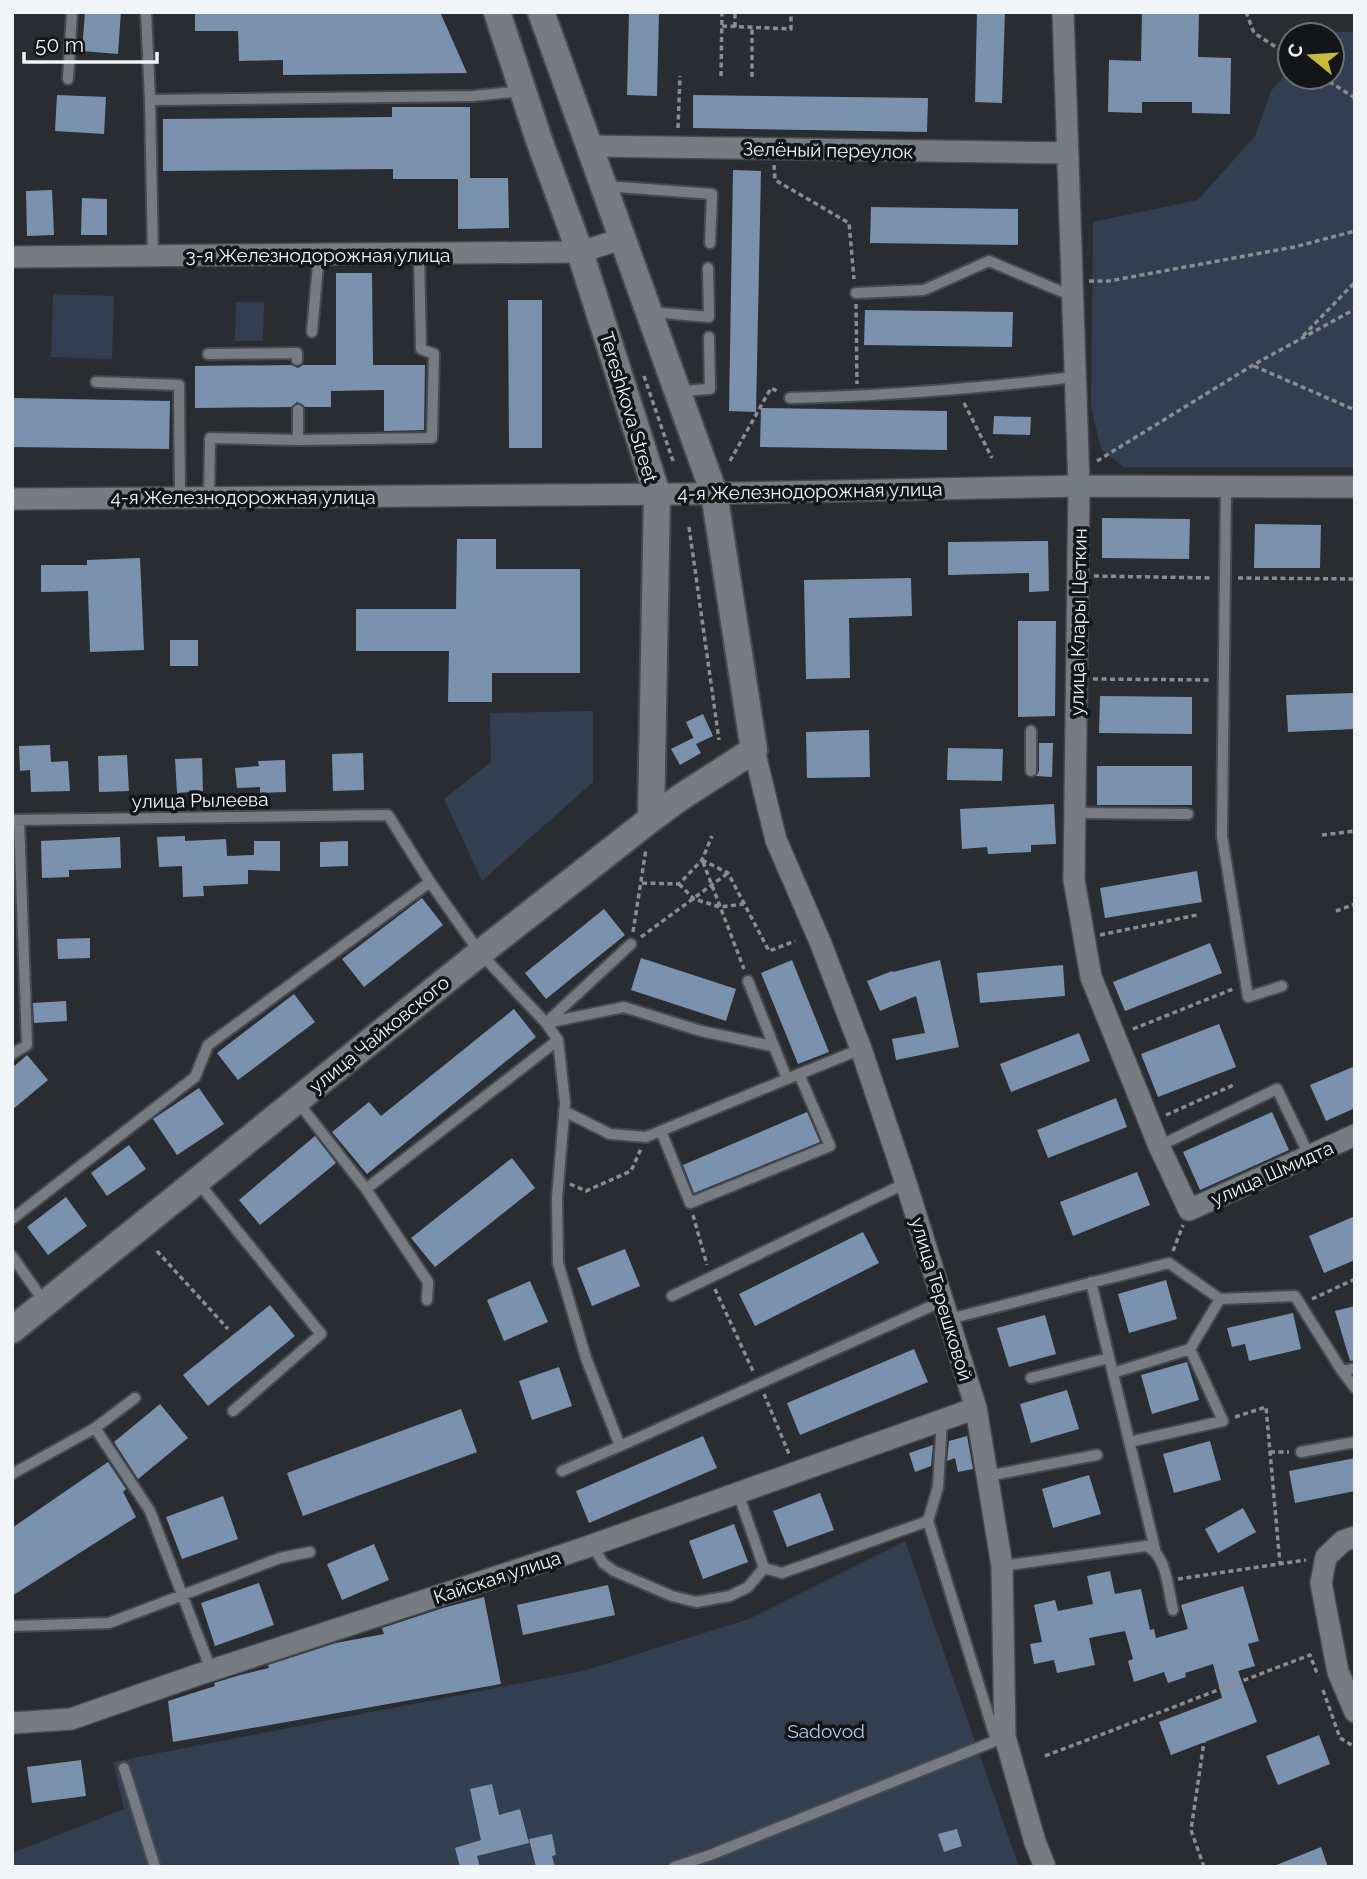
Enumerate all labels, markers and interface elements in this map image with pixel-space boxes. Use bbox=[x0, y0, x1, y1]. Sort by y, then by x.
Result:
scale bar bbox=[24, 21, 158, 65]
north arrow bbox=[1276, 21, 1346, 91]
text: 50 m bbox=[35, 32, 84, 57]
text: С bbox=[1282, 41, 1307, 60]
street label: Зелёный переулок bbox=[743, 138, 913, 162]
street label: 3-я Железнодорожная улица bbox=[186, 244, 450, 266]
street label: Tereshkova Street bbox=[596, 329, 663, 486]
street label: 4-я Железнодорожная улица bbox=[677, 478, 943, 504]
street label: 4-я Железнодорожная улица bbox=[110, 486, 376, 508]
street label: улица Клары Цеткин bbox=[1065, 528, 1091, 716]
street label: улица Рылеева bbox=[131, 788, 269, 812]
street label: улица Чайковского bbox=[305, 971, 453, 1097]
street label: улица Шмидта bbox=[1207, 1136, 1337, 1210]
street label: улица Терешковой bbox=[907, 1214, 977, 1384]
street label: Кайская улица bbox=[431, 1546, 563, 1608]
park label: Sadovod bbox=[787, 1720, 865, 1742]

